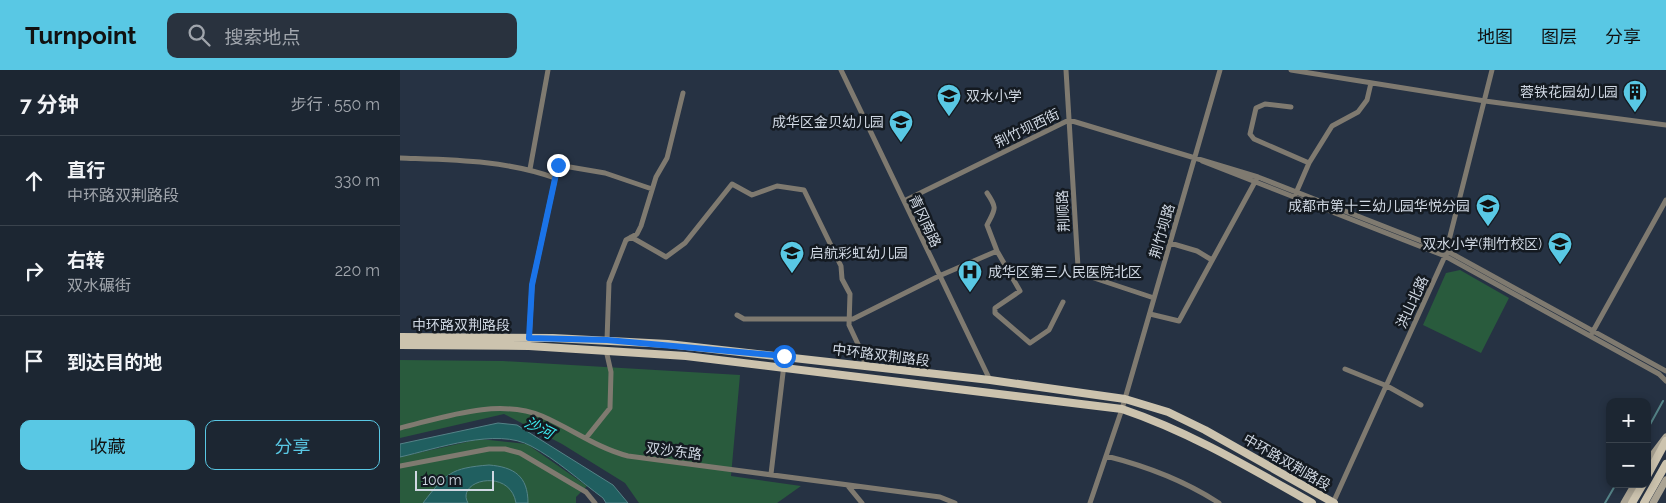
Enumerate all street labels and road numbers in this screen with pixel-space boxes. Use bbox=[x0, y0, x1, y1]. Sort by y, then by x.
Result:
street label: 荆竹坝西街 bbox=[992, 105, 1062, 151]
street label: 荆顺路 bbox=[1054, 190, 1072, 232]
street label: 青冈南路 bbox=[906, 192, 944, 250]
street label: 荆竹坝路 bbox=[1147, 202, 1177, 260]
street label: 洪山北路 bbox=[1393, 273, 1431, 331]
street label: 中环路双荆路段 bbox=[412, 317, 510, 333]
street label: 中环路双荆路段 bbox=[831, 341, 931, 369]
street label: 中环路双荆路段 bbox=[1241, 431, 1333, 493]
street label: 双沙东路 bbox=[645, 440, 703, 462]

